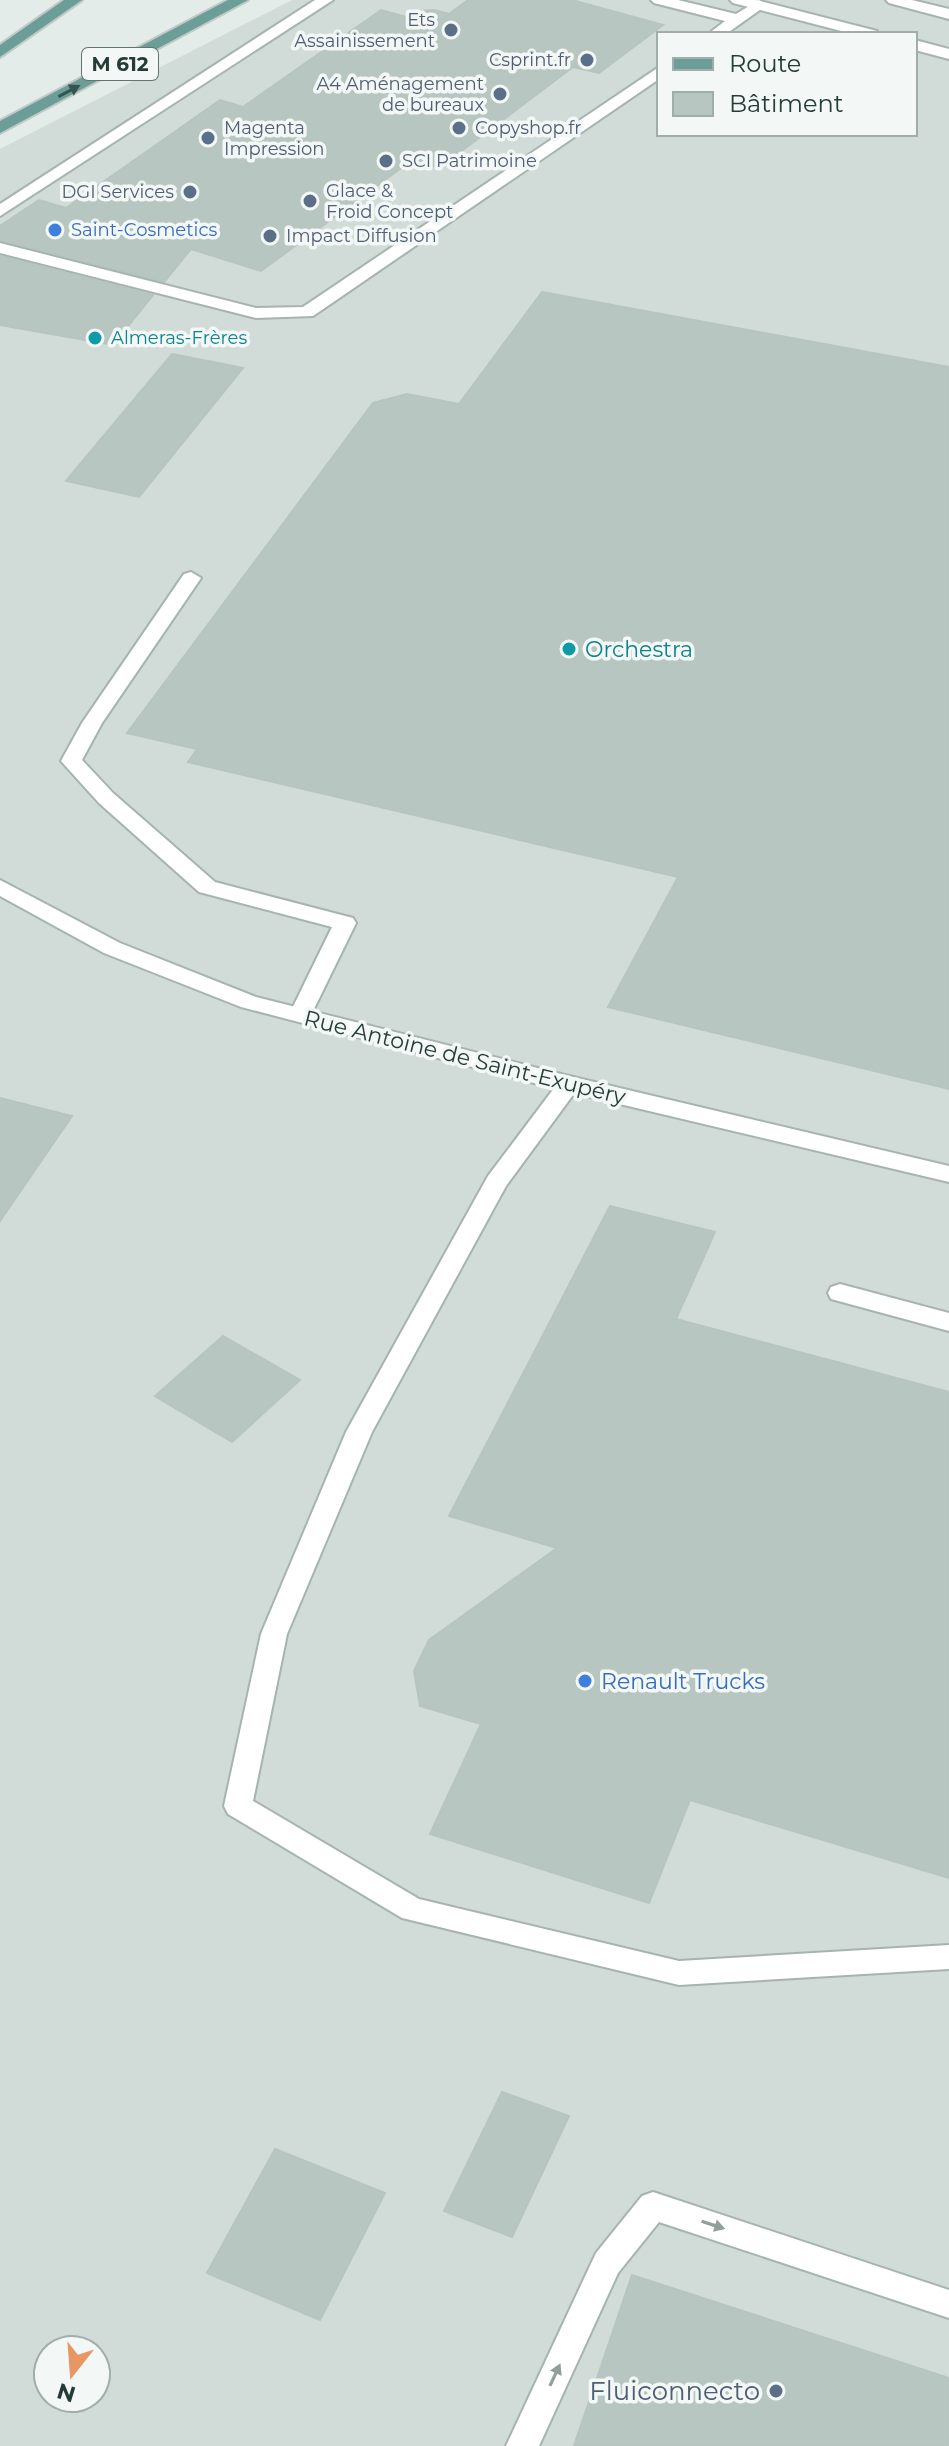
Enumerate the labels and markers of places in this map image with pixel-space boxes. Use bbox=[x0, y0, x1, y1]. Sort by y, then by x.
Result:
place label: Ets Assainissement bbox=[294, 9, 435, 52]
marker: Ets Assainissement bbox=[442, 21, 460, 39]
place label: Csprint.fr bbox=[489, 49, 571, 71]
marker: Csprint.fr bbox=[578, 51, 596, 69]
place label: A4 Aménagement de bureaux bbox=[316, 73, 484, 116]
marker: A4 Aménagement de bureaux bbox=[491, 85, 509, 103]
place label: Magenta Impression bbox=[224, 117, 324, 160]
place label: Copyshop.fr bbox=[475, 117, 582, 139]
marker: Copyshop.fr bbox=[450, 119, 468, 137]
marker: Magenta Impression bbox=[199, 129, 217, 147]
place label: SCI Patrimoine bbox=[402, 150, 537, 172]
marker: SCI Patrimoine bbox=[377, 152, 395, 170]
place label: Glace & Froid Concept bbox=[326, 180, 453, 223]
place label: DGI Services bbox=[61, 181, 174, 203]
marker: DGI Services bbox=[181, 183, 199, 201]
marker: Glace & Froid Concept bbox=[301, 192, 319, 210]
place label: Saint-Cosmetics bbox=[71, 219, 218, 241]
marker: Saint-Cosmetics bbox=[46, 221, 64, 239]
place label: Impact Diffusion bbox=[286, 225, 437, 247]
marker: Impact Diffusion bbox=[261, 227, 279, 245]
place label: Almeras-Frères bbox=[111, 327, 247, 349]
marker: Almeras-Frères bbox=[86, 329, 104, 347]
place label: Orchestra bbox=[585, 636, 693, 663]
marker: Orchestra bbox=[560, 640, 578, 658]
place label: Renault Trucks bbox=[601, 1668, 765, 1695]
marker: Renault Trucks bbox=[576, 1672, 594, 1690]
place label: Fluiconnecto bbox=[589, 2375, 760, 2407]
marker: Fluiconnecto bbox=[767, 2382, 785, 2400]

